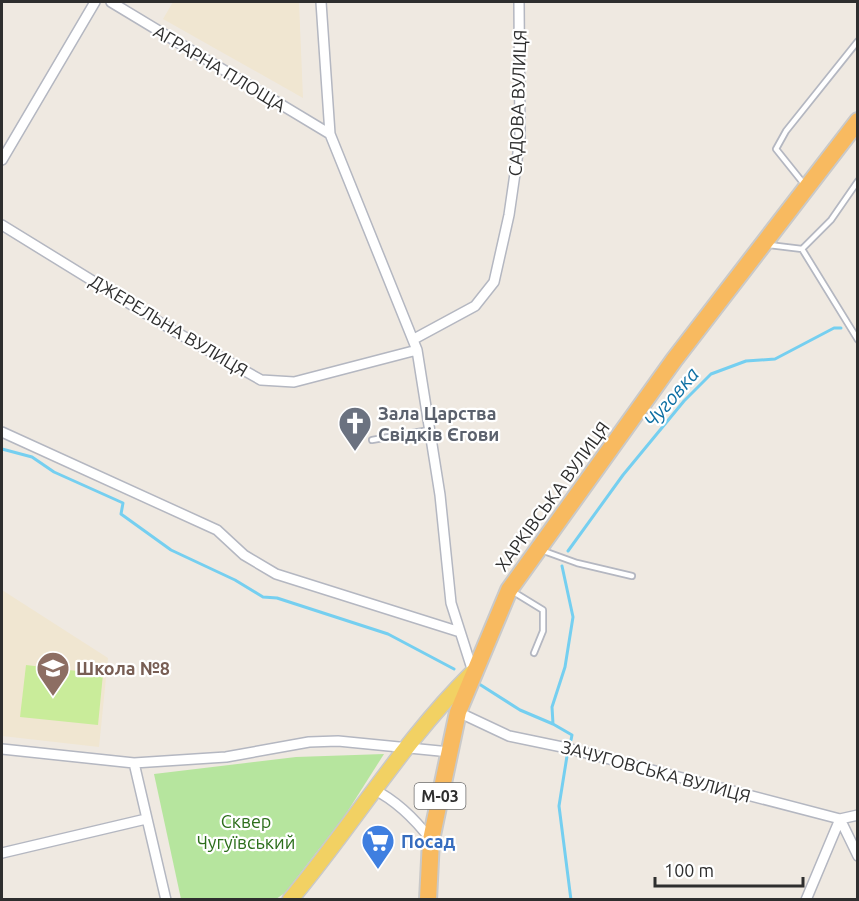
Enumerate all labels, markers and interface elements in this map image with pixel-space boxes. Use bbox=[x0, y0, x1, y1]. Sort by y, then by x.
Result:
street label: АГРАРНА ПЛОЩА bbox=[150, 21, 290, 115]
street label: САДОВА ВУЛИЦЯ bbox=[504, 29, 530, 177]
street label: ДЖЕРЕЛЬНА ВУЛИЦЯ bbox=[86, 270, 252, 380]
water label: Чуговка bbox=[639, 362, 703, 432]
place label: Зала Царства Свідків Єгови bbox=[378, 403, 499, 444]
church icon: Зала Царства Свідків Єгови bbox=[337, 405, 373, 452]
street label: ХАРКІВСЬКА ВУЛИЦЯ bbox=[491, 417, 613, 575]
school or university icon: Школа №8 bbox=[35, 650, 71, 697]
place label: Школа №8 bbox=[76, 658, 170, 678]
street label: ЗАЧУГОВСЬКА ВУЛИЦЯ bbox=[559, 736, 753, 806]
road number: М-03 bbox=[414, 783, 466, 809]
park label: Сквер Чугуївський bbox=[197, 811, 295, 852]
supermarket icon: Посад bbox=[360, 823, 396, 870]
place label: Посад bbox=[401, 831, 455, 851]
scale bar bbox=[655, 850, 804, 888]
text: 100 m bbox=[664, 860, 714, 880]

